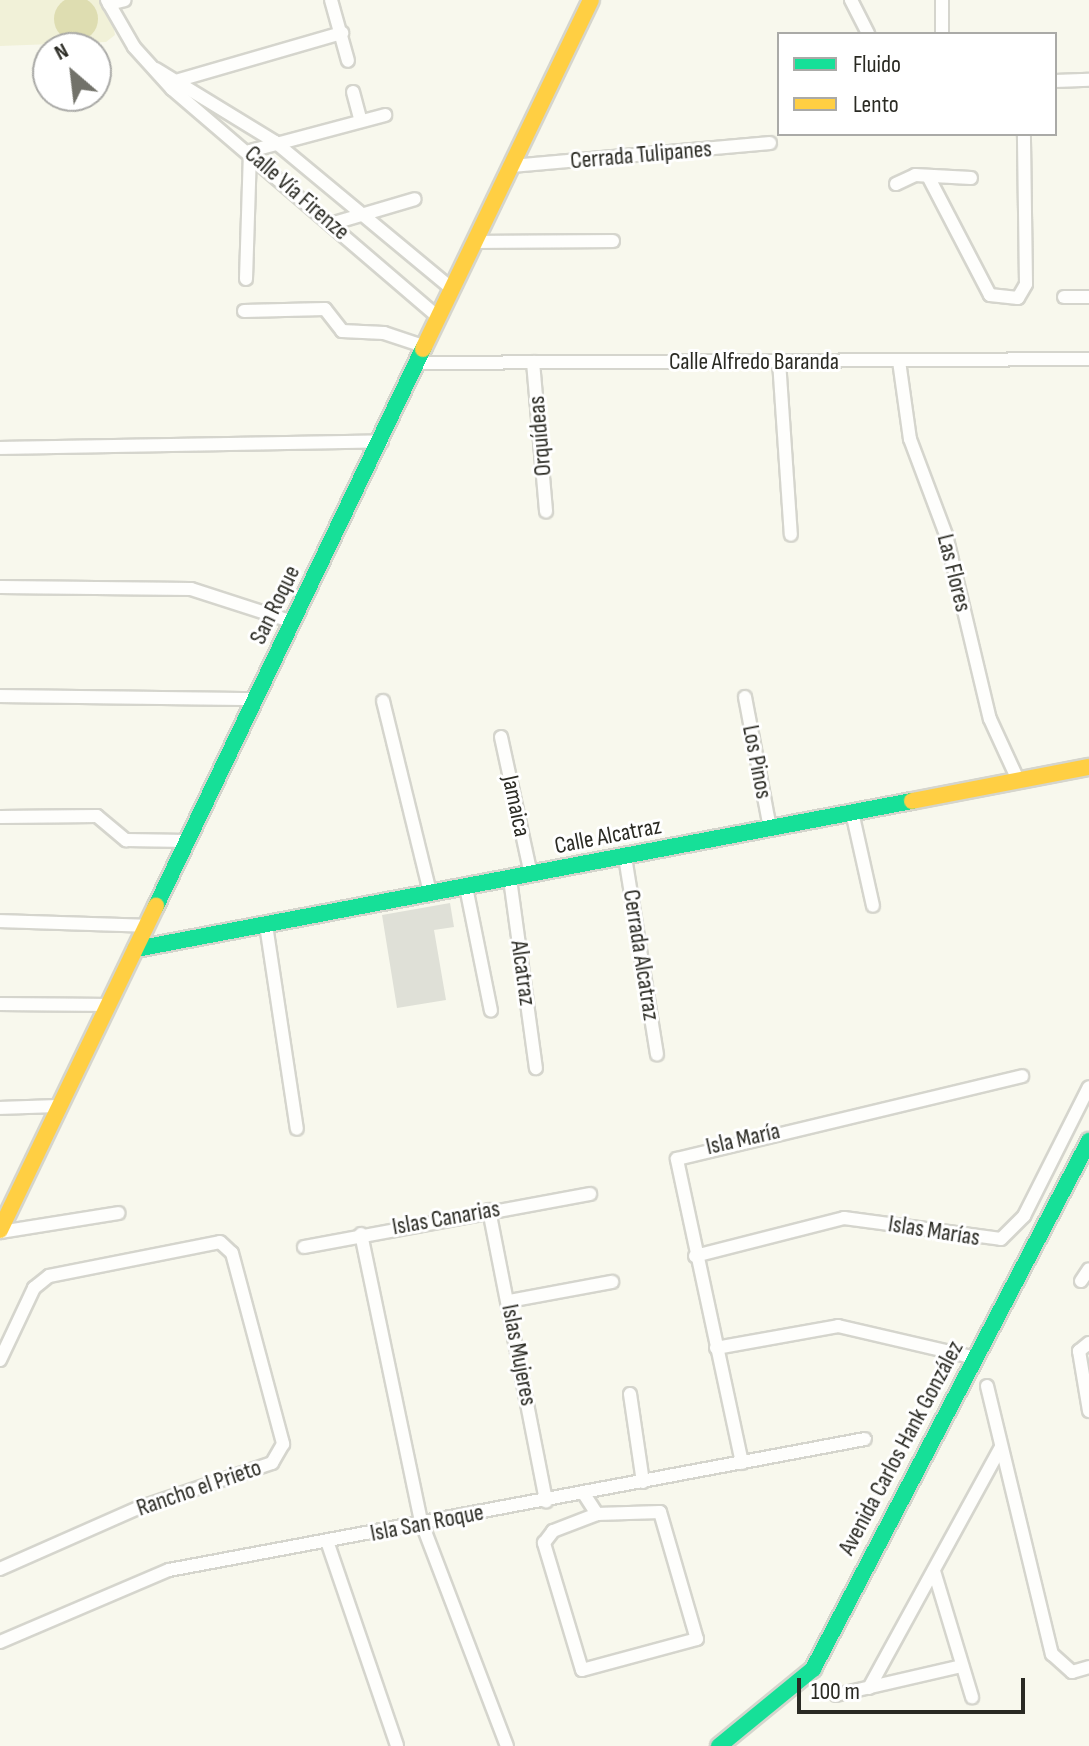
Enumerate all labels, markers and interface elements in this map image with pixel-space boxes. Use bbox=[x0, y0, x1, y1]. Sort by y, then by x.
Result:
north arrow bbox=[32, 32, 112, 112]
legend bbox=[777, 32, 1057, 136]
text: N bbox=[50, 37, 73, 67]
text: Fluido bbox=[853, 50, 901, 79]
text: Lento bbox=[853, 90, 899, 119]
street label: Cerrada Tulipanes bbox=[569, 134, 713, 176]
street label: Calle Vía Firenze bbox=[239, 140, 355, 246]
street label: Calle Alfredo Baranda bbox=[669, 348, 839, 376]
street label: Orquídeas bbox=[522, 395, 558, 477]
street label: Las Flores bbox=[930, 531, 978, 615]
street label: San Roque bbox=[244, 561, 306, 649]
street label: Los Pinos bbox=[736, 723, 778, 801]
street label: Jamaica bbox=[495, 773, 537, 839]
street label: Calle Alcatraz bbox=[552, 812, 664, 860]
street label: Cerrada Alcatraz bbox=[616, 888, 666, 1022]
street label: Alcatraz bbox=[504, 939, 542, 1007]
street label: Isla María bbox=[703, 1117, 783, 1161]
street label: Islas Canarias bbox=[390, 1194, 502, 1242]
street label: Islas Marías bbox=[886, 1210, 982, 1252]
street label: Islas Mujeres bbox=[495, 1302, 543, 1408]
street label: Avenida Carlos Hank González bbox=[832, 1336, 970, 1560]
street label: Rancho el Prieto bbox=[133, 1453, 265, 1523]
street label: Isla San Roque bbox=[368, 1498, 486, 1548]
scale bar bbox=[801, 1662, 1029, 1712]
text: 100 m bbox=[811, 1677, 860, 1706]

